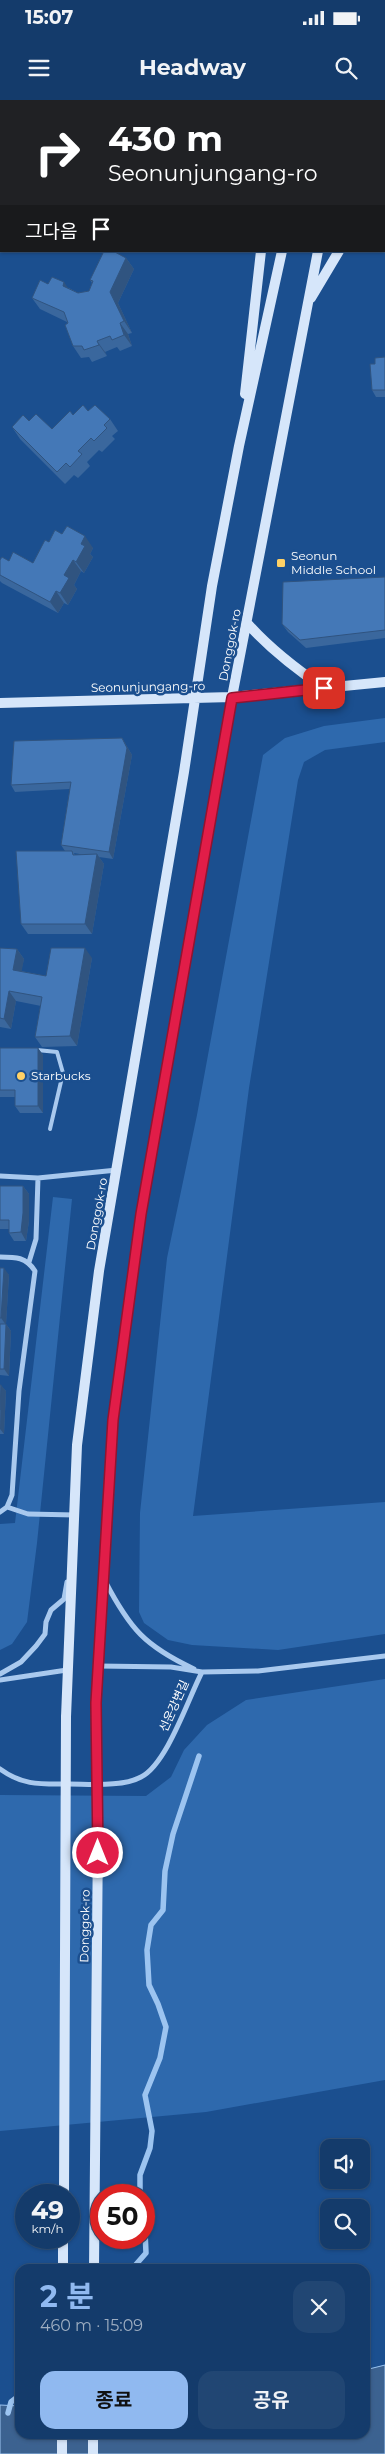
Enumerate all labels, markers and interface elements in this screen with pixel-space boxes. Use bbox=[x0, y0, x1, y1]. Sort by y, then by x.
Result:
text: 15:07 bbox=[25, 6, 73, 29]
icon: menu bbox=[25, 54, 53, 82]
text: Headway bbox=[139, 54, 246, 81]
icon: search bbox=[332, 54, 360, 82]
text: 430 m bbox=[108, 117, 223, 160]
icon: right bbox=[25, 120, 90, 185]
text: Seonunjungang-ro bbox=[108, 160, 318, 187]
icon: arrive bbox=[87, 215, 115, 243]
text: 그다음 bbox=[25, 220, 77, 243]
place label: Seonun Middle School bbox=[291, 548, 376, 577]
marker: Seonun Middle School bbox=[275, 557, 287, 569]
street label: Donggok-ro bbox=[215, 608, 244, 682]
pin bbox=[303, 667, 345, 709]
icon: arrive bbox=[310, 674, 338, 702]
street label: Seonunjungang-ro bbox=[91, 678, 205, 695]
place label: Starbucks bbox=[31, 1068, 91, 1083]
marker: Starbucks bbox=[15, 1070, 27, 1082]
street label: Donggok-ro bbox=[83, 1177, 110, 1251]
street label: 선운강변길 bbox=[155, 1678, 192, 1734]
position arrow bbox=[71, 1826, 123, 1878]
street label: Donggok-ro bbox=[76, 1889, 93, 1963]
map controls bbox=[320, 2139, 370, 2249]
button: sound bbox=[320, 2139, 370, 2189]
speed limit sign: 50 bbox=[90, 2184, 155, 2249]
text: 49 bbox=[31, 2195, 64, 2225]
button: search bbox=[320, 2199, 370, 2249]
text: km/h bbox=[31, 2221, 64, 2236]
text: 2 분 bbox=[40, 2278, 94, 2315]
button: close bbox=[293, 2281, 345, 2333]
text: 460 m · 15:09 bbox=[40, 2316, 143, 2335]
button: 종료 bbox=[40, 2371, 188, 2429]
button: 공유 bbox=[198, 2371, 345, 2429]

